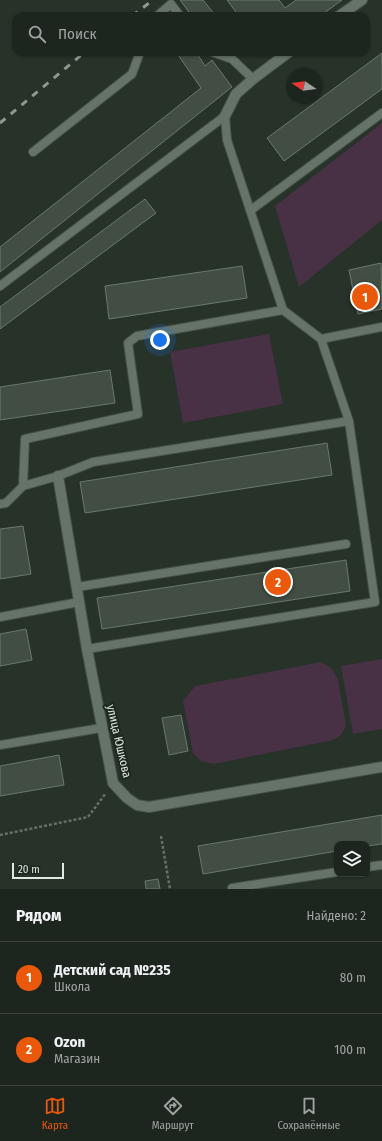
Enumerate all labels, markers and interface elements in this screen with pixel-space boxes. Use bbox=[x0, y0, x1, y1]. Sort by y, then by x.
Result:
search box bbox=[12, 12, 370, 56]
icon: search bbox=[26, 23, 48, 45]
text: Поиск bbox=[58, 25, 96, 43]
north arrow bbox=[286, 68, 322, 104]
pin: 1 bbox=[352, 282, 378, 312]
your location bbox=[150, 330, 170, 350]
pin: 2 bbox=[265, 567, 291, 597]
street label: улица Юшкова bbox=[104, 703, 134, 779]
map controls bbox=[334, 841, 370, 877]
button: layers bbox=[334, 841, 370, 877]
scale bar bbox=[12, 861, 64, 880]
text: 20 m bbox=[18, 863, 40, 876]
text: Рядом bbox=[16, 905, 61, 926]
text: Найдено: 2 bbox=[307, 908, 366, 923]
text: Детский сад №235 bbox=[54, 961, 171, 979]
text: 1 bbox=[26, 970, 32, 985]
text: 80 m bbox=[340, 970, 366, 985]
text: Школа bbox=[54, 979, 90, 994]
text: Ozon bbox=[54, 1033, 85, 1051]
text: 2 bbox=[26, 1042, 32, 1057]
text: 100 m bbox=[334, 1042, 366, 1057]
text: Магазин bbox=[54, 1051, 100, 1066]
tab: Карта bbox=[42, 1095, 68, 1132]
tab: Маршрут bbox=[152, 1095, 194, 1132]
tab: Сохранённые bbox=[277, 1095, 340, 1132]

